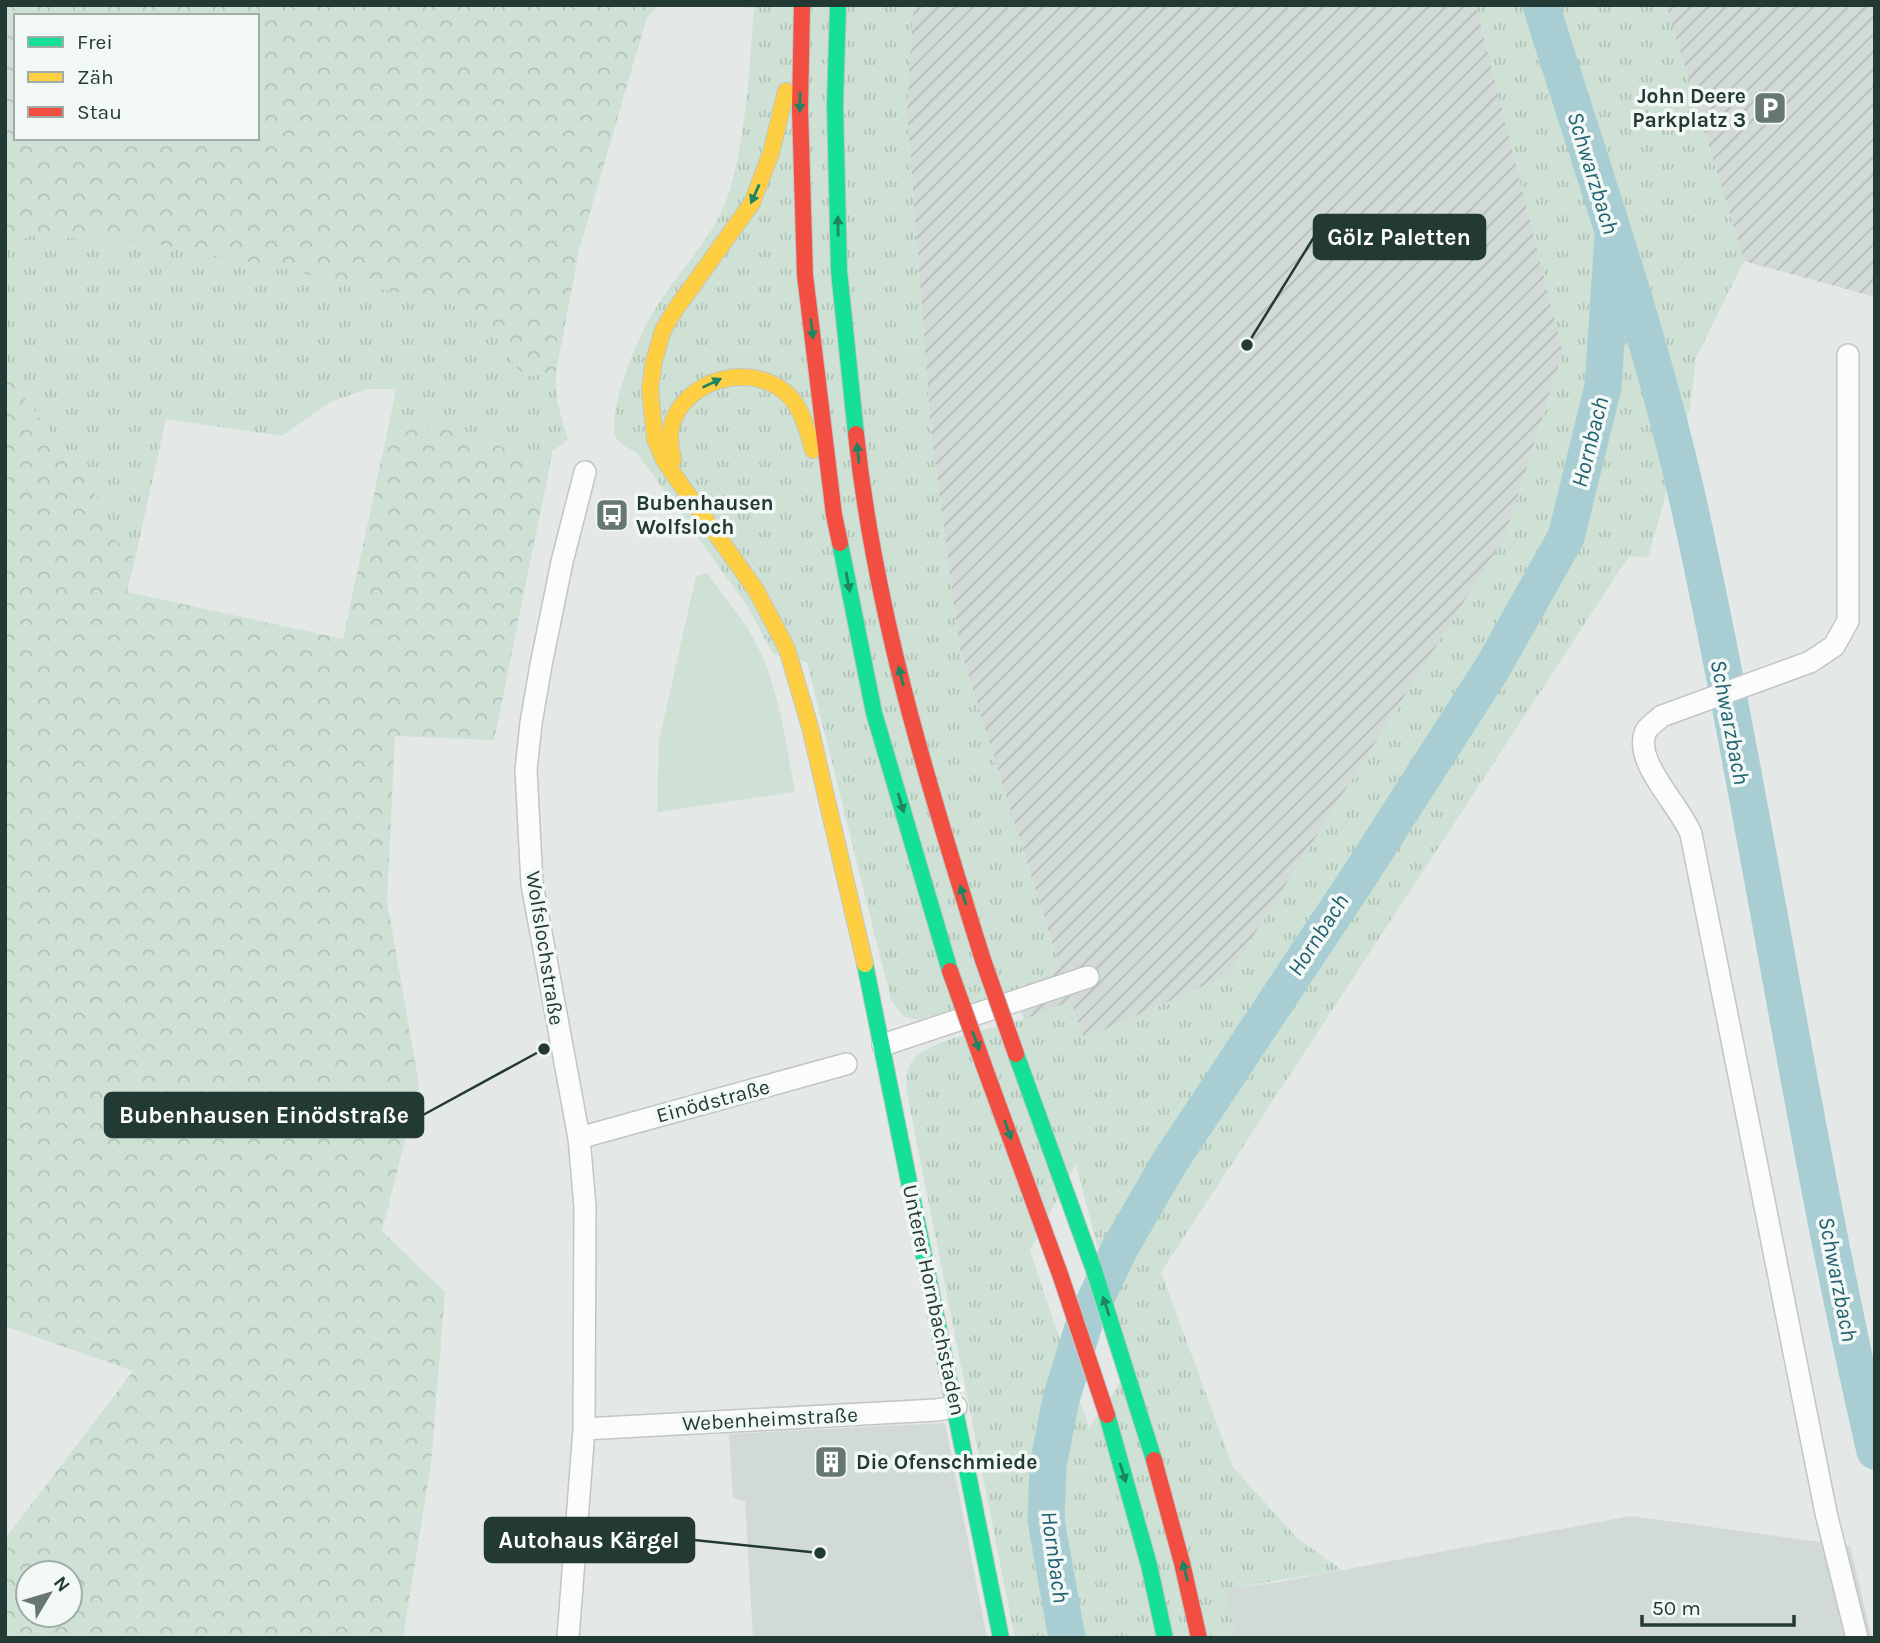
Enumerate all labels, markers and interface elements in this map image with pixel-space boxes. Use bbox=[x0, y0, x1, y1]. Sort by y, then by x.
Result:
legend bbox=[14, 14, 259, 140]
text: Frei bbox=[77, 30, 113, 54]
text: Zäh bbox=[77, 65, 114, 89]
place label: John Deere Parkplatz 3 bbox=[1632, 84, 1746, 132]
parking icon: John Deere Parkplatz 3 bbox=[1751, 89, 1789, 127]
one-way arrow bbox=[794, 92, 806, 114]
text: Stau bbox=[77, 100, 122, 124]
water label: Schwarzbach bbox=[1562, 108, 1624, 238]
one-way arrow bbox=[749, 184, 761, 204]
one-way arrow bbox=[832, 215, 844, 237]
callout: Gölz Paletten bbox=[1314, 215, 1485, 259]
text: Gölz Paletten bbox=[1327, 224, 1471, 251]
one-way arrow bbox=[806, 319, 817, 341]
one-way arrow bbox=[702, 377, 722, 389]
water label: Hornbach bbox=[1566, 394, 1614, 490]
one-way arrow bbox=[853, 441, 864, 463]
place label: Bubenhausen Wolfsloch bbox=[636, 491, 774, 539]
bus stop icon: Bubenhausen Wolfsloch bbox=[593, 496, 631, 534]
one-way arrow bbox=[842, 571, 853, 593]
water label: Schwarzbach bbox=[1705, 657, 1755, 787]
one-way arrow bbox=[895, 665, 906, 687]
one-way arrow bbox=[897, 793, 907, 814]
street label: Wolfslochstraße bbox=[521, 869, 569, 1027]
one-way arrow bbox=[957, 884, 967, 905]
water label: Hornbach bbox=[1282, 889, 1354, 981]
one-way arrow bbox=[971, 1031, 982, 1052]
street label: Einödstraße bbox=[654, 1074, 772, 1128]
callout: Bubenhausen Einödstraße bbox=[105, 1093, 423, 1137]
text: Bubenhausen Einödstraße bbox=[119, 1102, 409, 1129]
one-way arrow bbox=[1003, 1119, 1014, 1140]
street label: Unterer Hornbachstaden bbox=[898, 1182, 970, 1418]
water label: Schwarzbach bbox=[1813, 1214, 1863, 1344]
one-way arrow bbox=[1100, 1295, 1111, 1316]
street label: Webenheimstraße bbox=[682, 1402, 858, 1436]
building icon: Die Ofenschmiede bbox=[812, 1443, 850, 1481]
place label: Die Ofenschmiede bbox=[856, 1450, 1037, 1474]
one-way arrow bbox=[1118, 1463, 1128, 1484]
water label: Hornbach bbox=[1035, 1509, 1075, 1605]
callout: Autohaus Kärgel bbox=[485, 1518, 694, 1562]
text: Autohaus Kärgel bbox=[499, 1527, 679, 1554]
north arrow bbox=[14, 1559, 84, 1629]
one-way arrow bbox=[1179, 1560, 1190, 1582]
text: N bbox=[49, 1572, 74, 1596]
scale bar bbox=[1642, 1584, 1794, 1628]
text: 50 m bbox=[1652, 1596, 1701, 1620]

